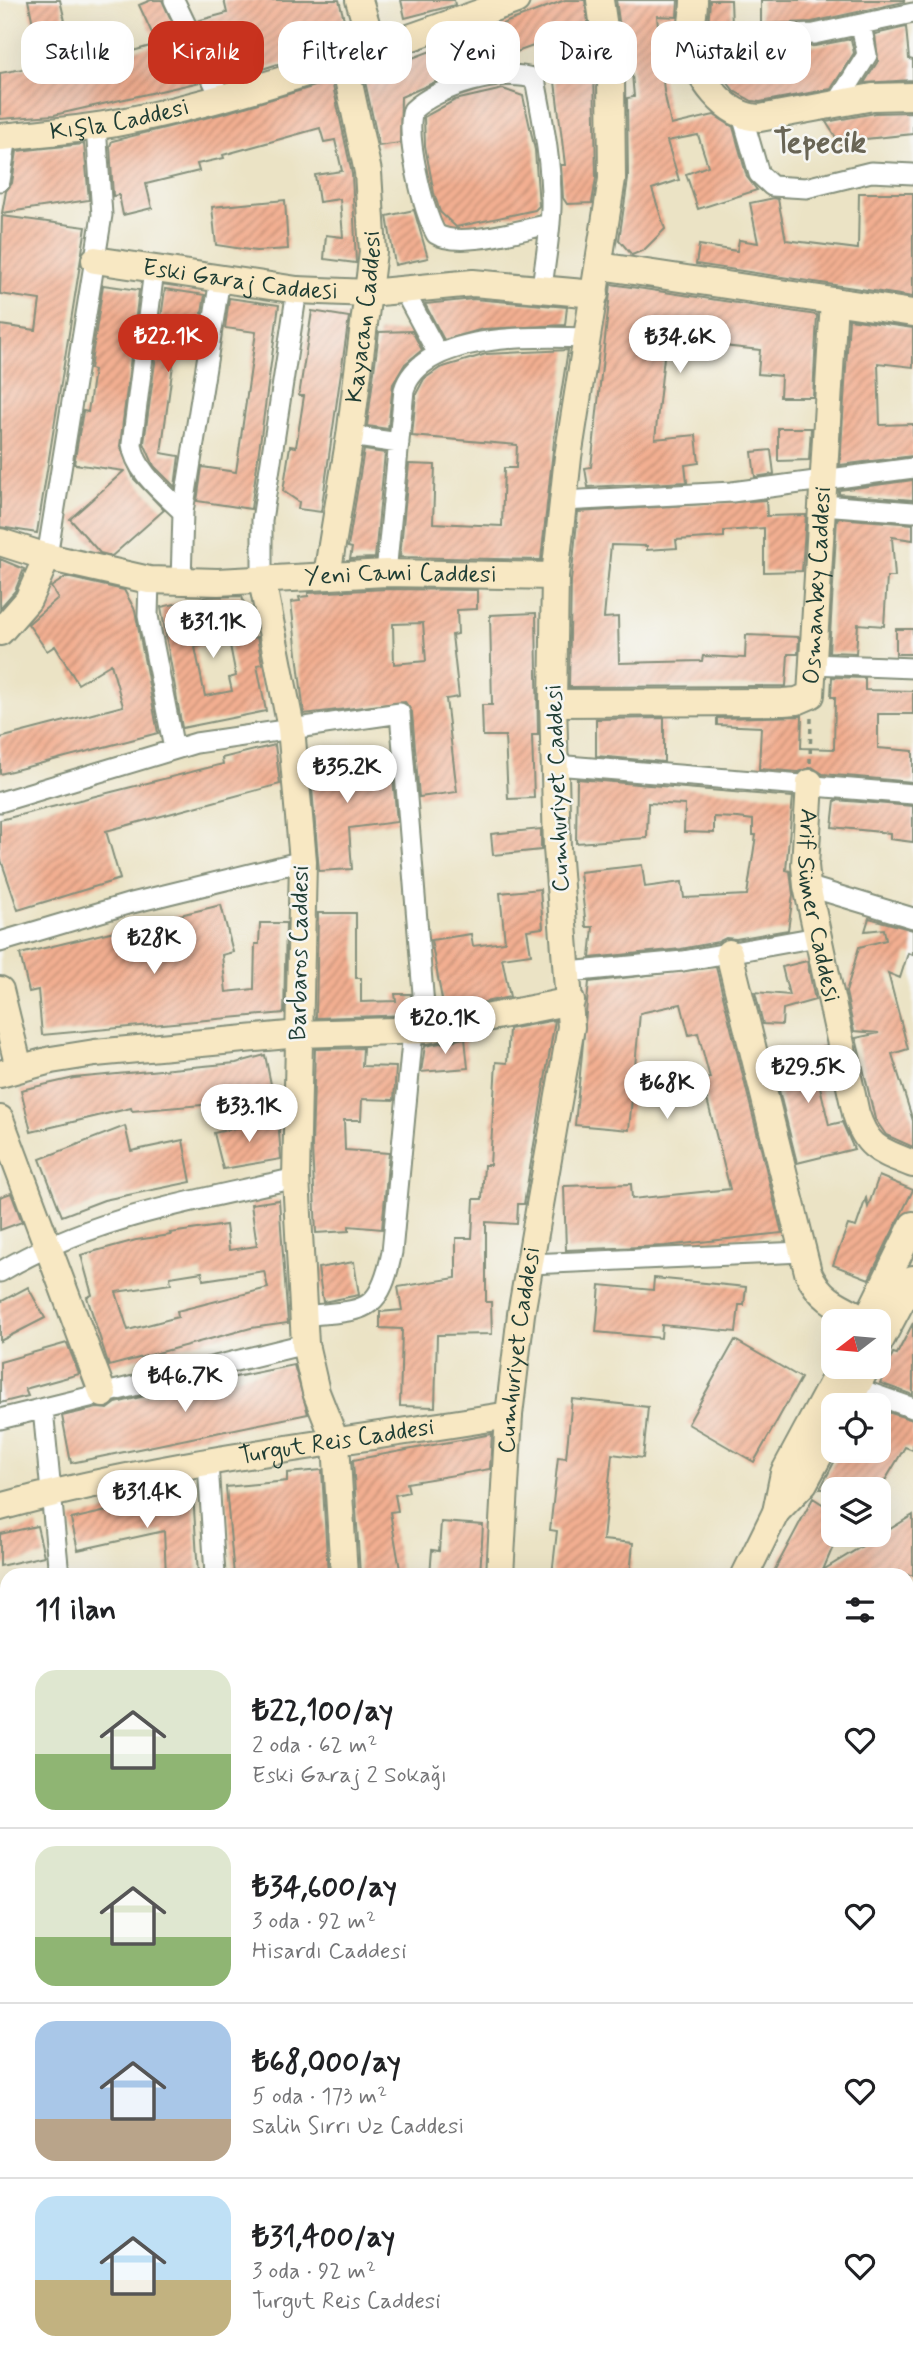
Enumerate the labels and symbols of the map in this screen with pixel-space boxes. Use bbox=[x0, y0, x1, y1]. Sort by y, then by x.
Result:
street label: Kışla Caddesi bbox=[48, 92, 193, 148]
district label: Tepecik bbox=[773, 122, 867, 164]
street label: Kayacan Caddesi bbox=[339, 230, 389, 405]
street label: Eski Garaj Caddesi bbox=[141, 252, 339, 307]
pin: ₺22.1K bbox=[111, 314, 225, 374]
pin: ₺34.6K bbox=[623, 316, 737, 375]
street label: Osmanbey Caddesi bbox=[796, 486, 839, 685]
street label: Yeni Cami Caddesi bbox=[304, 557, 498, 593]
pin: ₺31.1K bbox=[156, 600, 270, 660]
street label: Cumhuriyet Caddesi bbox=[539, 683, 577, 893]
pin: ₺35.2K bbox=[290, 746, 404, 805]
street label: Arif Sümer Caddesi bbox=[789, 808, 847, 1006]
street label: Barbaros Caddesi bbox=[283, 865, 317, 1041]
pin: ₺28K bbox=[113, 916, 195, 976]
pin: ₺20.1K bbox=[388, 996, 502, 1056]
pin: ₺29.5K bbox=[751, 1046, 865, 1105]
pin: ₺68K bbox=[626, 1062, 708, 1121]
pin: ₺33.1K bbox=[192, 1084, 306, 1144]
street label: Cumhuriyet Caddesi bbox=[491, 1244, 548, 1454]
north arrow bbox=[821, 1309, 891, 1379]
pin: ₺46.7K bbox=[128, 1354, 242, 1414]
street label: Turgut Reis Caddesi bbox=[237, 1412, 436, 1472]
pin: ₺31.4K bbox=[90, 1470, 204, 1530]

